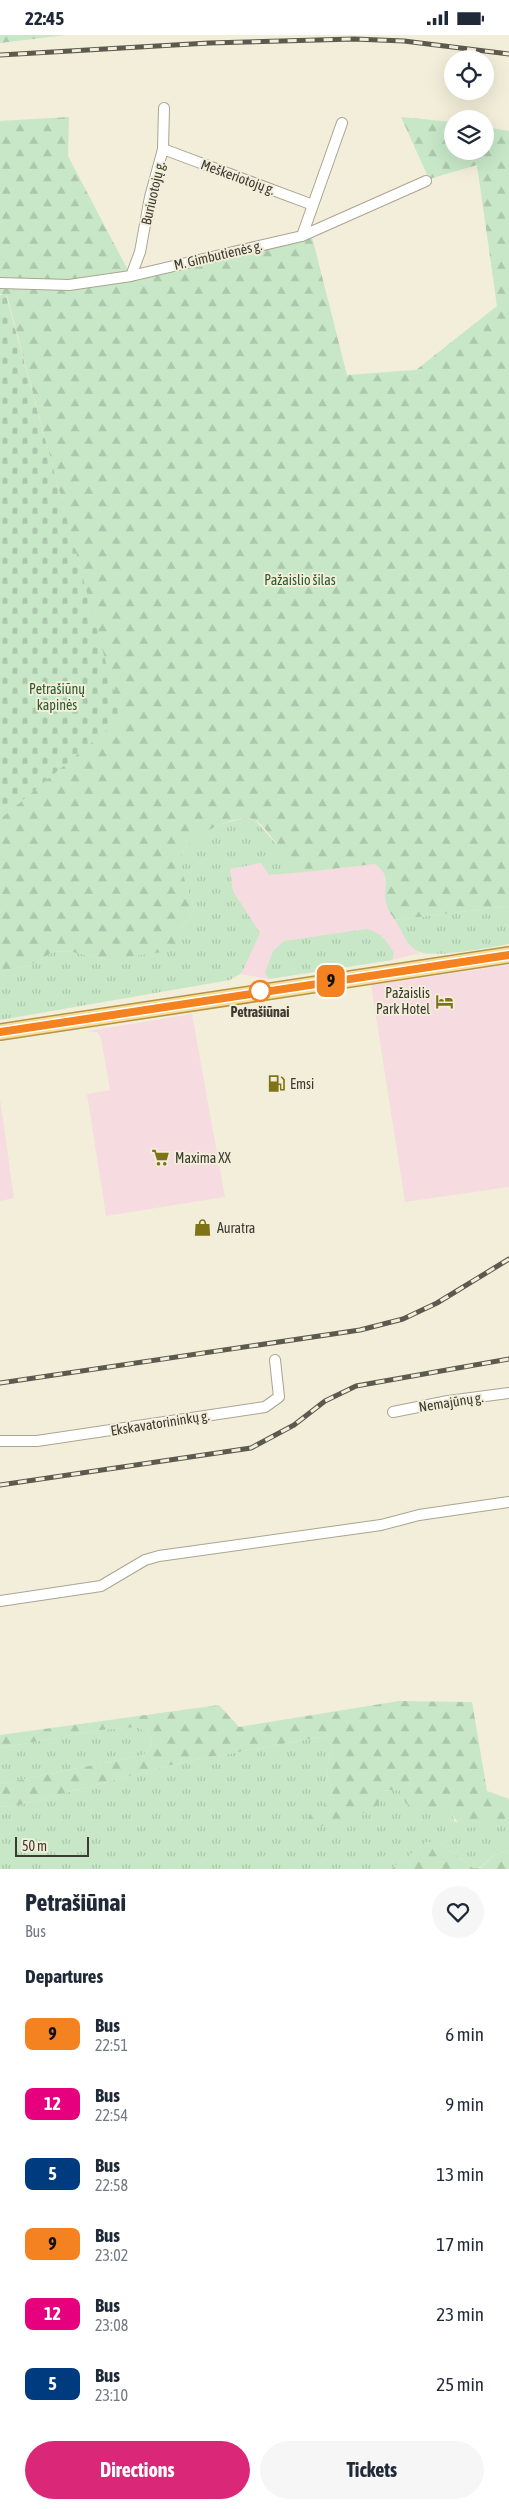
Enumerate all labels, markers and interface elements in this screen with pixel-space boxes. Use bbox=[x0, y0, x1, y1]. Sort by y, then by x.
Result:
text: 22:45 bbox=[25, 7, 64, 29]
map controls bbox=[444, 50, 494, 160]
button: locate bbox=[444, 50, 494, 100]
button: layers bbox=[444, 110, 494, 160]
street label: Meškeriotojų g. bbox=[199, 156, 277, 198]
street label: Buriuotojų g. bbox=[138, 160, 168, 226]
street label: M. Gimbutienės g. bbox=[172, 237, 264, 273]
park label: Pažaislio šilas bbox=[264, 572, 336, 588]
park label: Petrašiūnų kapinės bbox=[29, 681, 85, 713]
line badge: 9 bbox=[315, 965, 347, 997]
text: 9 bbox=[327, 970, 335, 991]
marker: Petrašiūnai bbox=[249, 980, 271, 1002]
place label: Pažaislis Park Hotel bbox=[376, 985, 430, 1017]
hotel icon: Pažaislis Park Hotel bbox=[434, 991, 454, 1011]
place label: Petrašiūnai bbox=[231, 1004, 289, 1020]
fuel station icon: Emsi bbox=[266, 1074, 286, 1094]
place label: Emsi bbox=[290, 1076, 314, 1092]
supermarket icon: Maxima XX bbox=[151, 1148, 171, 1168]
place label: Maxima XX bbox=[175, 1150, 232, 1166]
shop icon: Auratra bbox=[193, 1218, 213, 1238]
place label: Auratra bbox=[217, 1220, 255, 1236]
street label: Nemajūnų g. bbox=[418, 1389, 484, 1415]
street label: Ekskavatorininkų g. bbox=[109, 1407, 211, 1439]
scale bar bbox=[15, 1834, 89, 1857]
text: 50 m bbox=[22, 1838, 47, 1854]
button: heart bbox=[432, 1886, 484, 1938]
text: Petrašiūnai bbox=[25, 1889, 126, 1916]
text: Bus bbox=[25, 1922, 46, 1940]
text: Departures bbox=[25, 1965, 103, 1987]
text: Bus bbox=[95, 2014, 120, 2036]
text: 9 bbox=[48, 2023, 57, 2044]
text: 6 min bbox=[445, 2023, 484, 2045]
text: 22:51 bbox=[95, 2036, 128, 2054]
text: Bus bbox=[95, 2084, 120, 2106]
text: 12 bbox=[44, 2093, 61, 2114]
text: 9 min bbox=[445, 2093, 484, 2115]
text: 22:54 bbox=[95, 2106, 128, 2124]
text: Bus bbox=[95, 2154, 120, 2176]
text: 5 bbox=[48, 2163, 57, 2184]
text: 13 min bbox=[436, 2163, 484, 2185]
text: 22:58 bbox=[95, 2176, 128, 2194]
text: Bus bbox=[95, 2224, 120, 2246]
text: 9 bbox=[48, 2233, 57, 2254]
text: 17 min bbox=[436, 2233, 484, 2255]
text: 23:02 bbox=[95, 2246, 128, 2264]
text: Bus bbox=[95, 2294, 120, 2316]
text: 12 bbox=[44, 2303, 61, 2324]
text: 23 min bbox=[436, 2303, 484, 2325]
text: 23:08 bbox=[95, 2316, 128, 2334]
text: Bus bbox=[95, 2364, 120, 2386]
text: 5 bbox=[48, 2373, 57, 2394]
text: 25 min bbox=[436, 2373, 484, 2395]
text: 23:10 bbox=[95, 2386, 128, 2404]
button: Directions bbox=[25, 2441, 250, 2499]
button: Tickets bbox=[260, 2441, 484, 2499]

